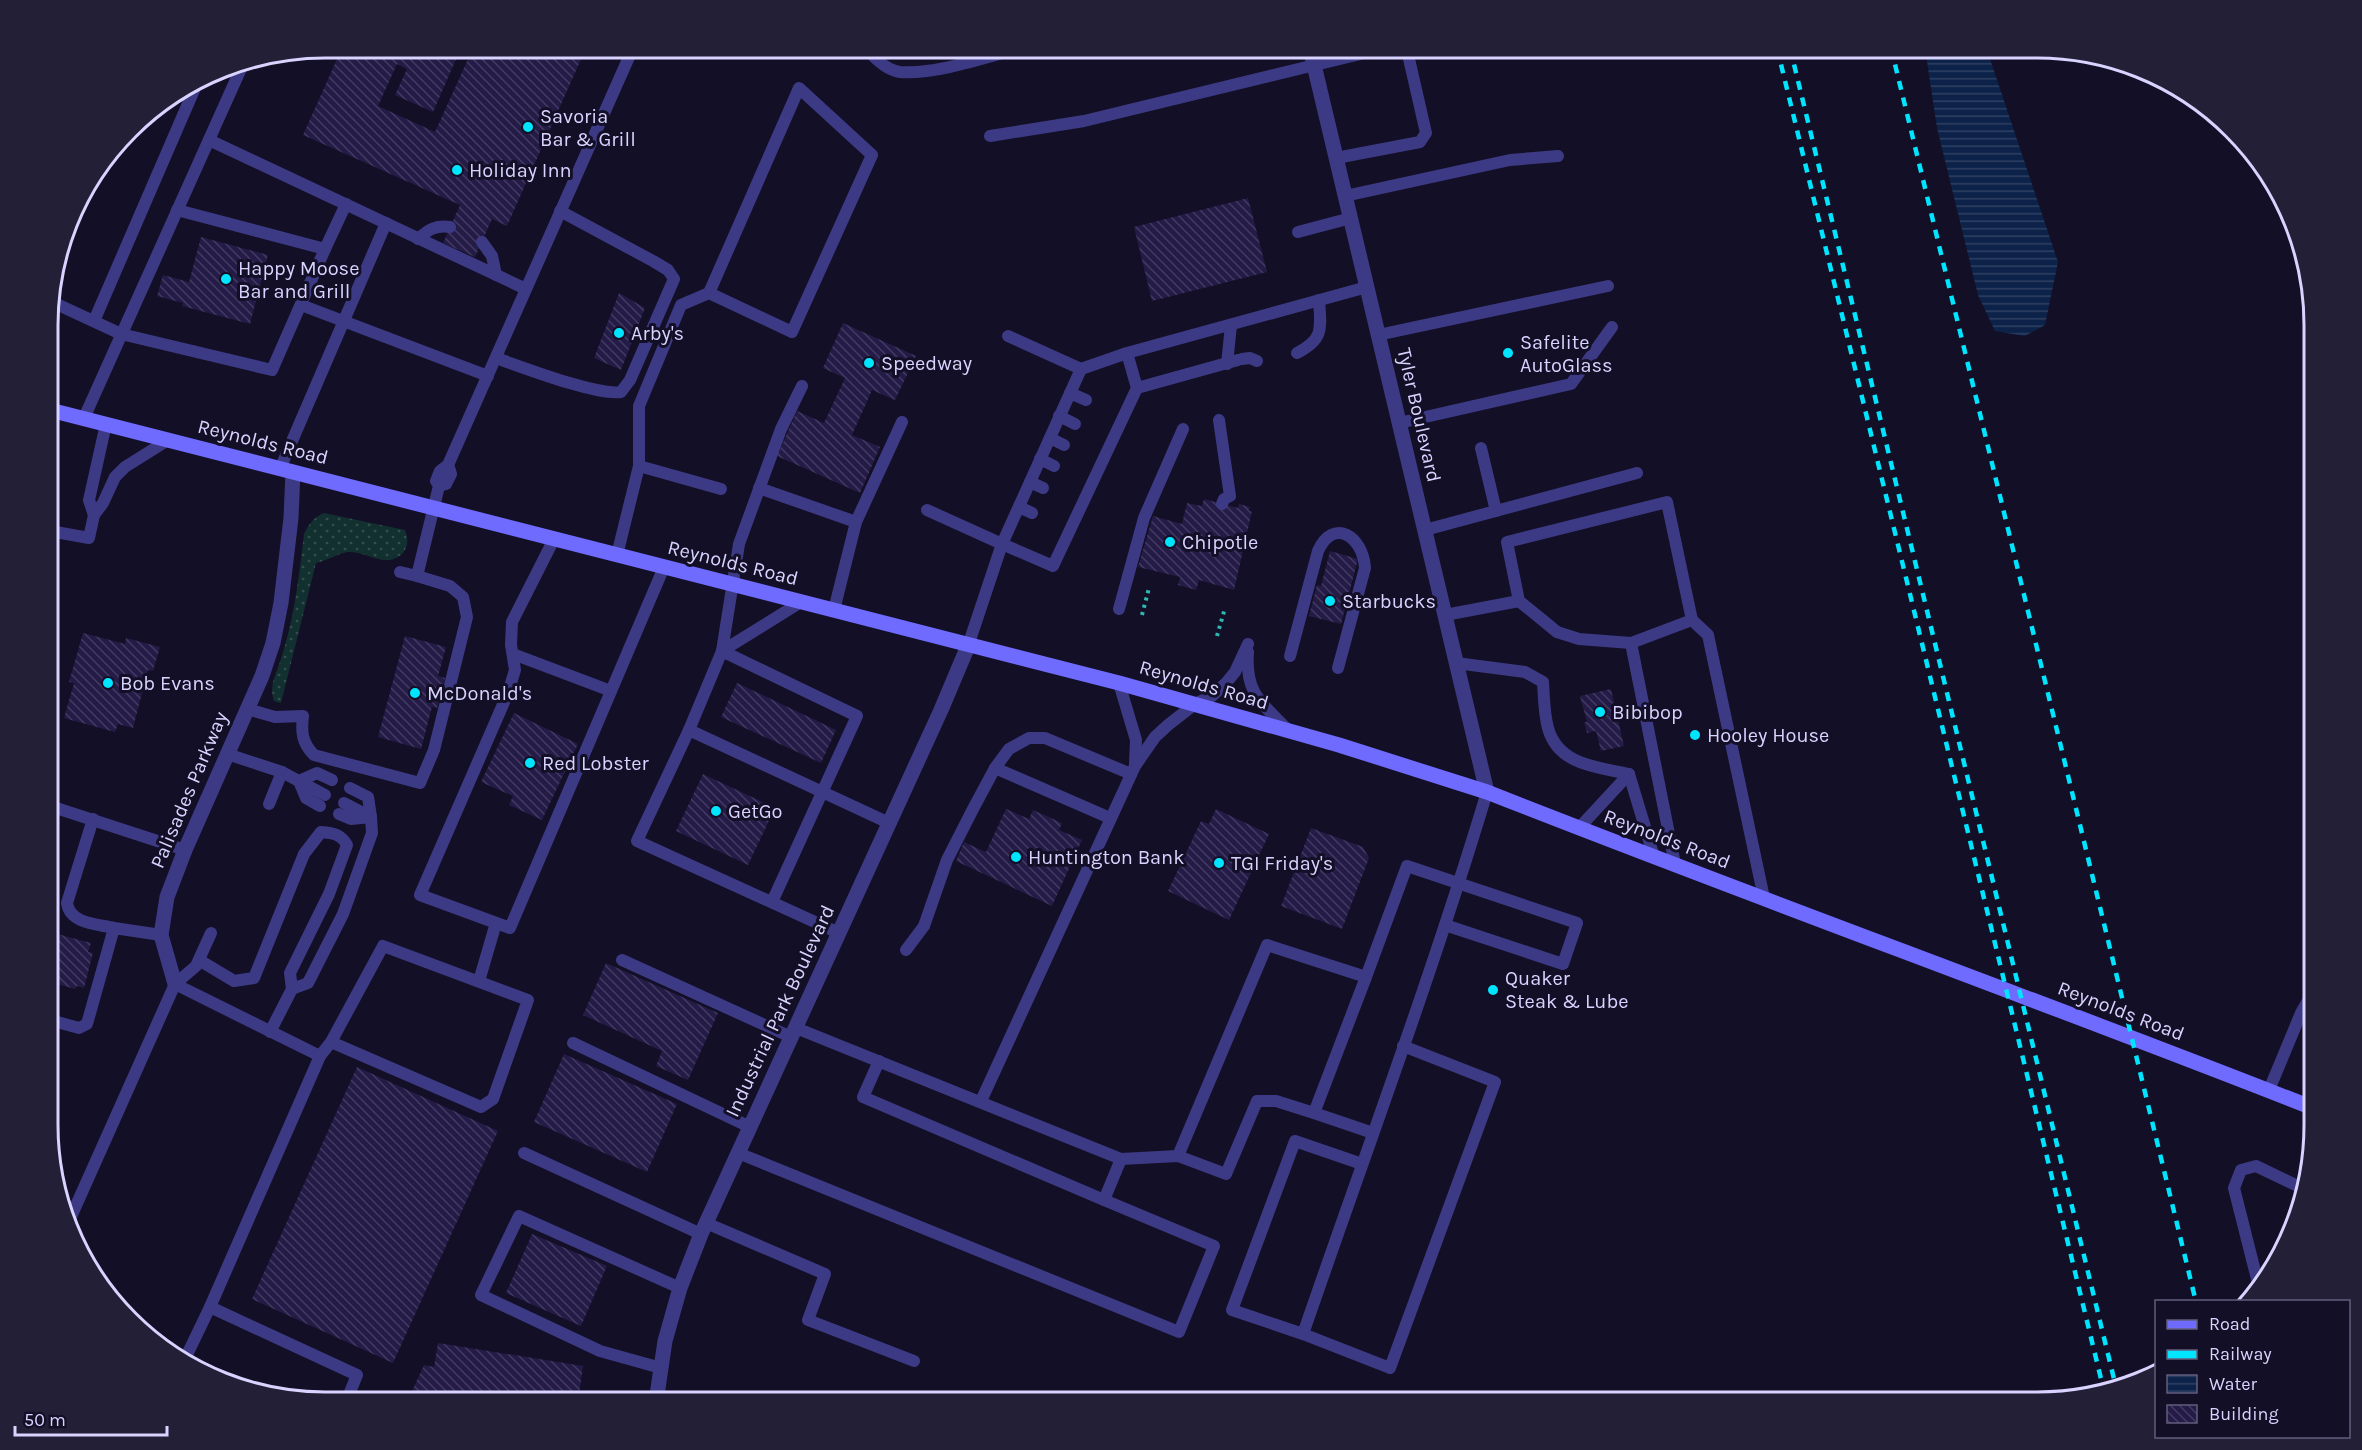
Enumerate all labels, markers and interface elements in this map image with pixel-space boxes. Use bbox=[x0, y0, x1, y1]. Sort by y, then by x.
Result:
place label: Savoria Bar & Grill bbox=[540, 105, 636, 151]
marker: Savoria Bar & Grill bbox=[521, 120, 535, 134]
place label: Holiday Inn bbox=[469, 159, 572, 182]
marker: Holiday Inn bbox=[450, 163, 464, 177]
place label: Happy Moose Bar and Grill bbox=[238, 257, 359, 303]
marker: Happy Moose Bar and Grill bbox=[219, 272, 233, 286]
place label: Arby's bbox=[631, 322, 684, 345]
marker: Arby's bbox=[612, 326, 626, 340]
place label: Safelite AutoGlass bbox=[1520, 331, 1613, 377]
street label: Tyler Boulevard bbox=[1392, 346, 1446, 484]
marker: Safelite AutoGlass bbox=[1501, 346, 1515, 360]
place label: Speedway bbox=[881, 352, 972, 375]
marker: Speedway bbox=[862, 356, 876, 370]
street label: Reynolds Road bbox=[195, 415, 331, 469]
place label: Chipotle bbox=[1182, 531, 1258, 554]
marker: Chipotle bbox=[1163, 535, 1177, 549]
street label: Reynolds Road bbox=[665, 536, 801, 590]
place label: Starbucks bbox=[1342, 590, 1436, 613]
marker: Starbucks bbox=[1323, 594, 1337, 608]
street label: Reynolds Road bbox=[1137, 656, 1271, 714]
place label: Bob Evans bbox=[120, 672, 215, 695]
marker: Bob Evans bbox=[101, 676, 115, 690]
place label: McDonald's bbox=[427, 682, 532, 705]
marker: McDonald's bbox=[408, 686, 422, 700]
place label: Bibibop bbox=[1612, 701, 1683, 724]
marker: Bibibop bbox=[1593, 705, 1607, 719]
street label: Palisades Parkway bbox=[146, 708, 232, 872]
place label: Hooley House bbox=[1707, 724, 1829, 747]
marker: Hooley House bbox=[1688, 728, 1702, 742]
place label: Red Lobster bbox=[542, 752, 650, 775]
marker: Red Lobster bbox=[523, 756, 537, 770]
place label: GetGo bbox=[728, 800, 782, 823]
marker: GetGo bbox=[709, 804, 723, 818]
street label: Reynolds Road bbox=[1601, 804, 1733, 874]
place label: Huntington Bank bbox=[1028, 846, 1184, 869]
marker: Huntington Bank bbox=[1009, 850, 1023, 864]
place label: TGI Friday's bbox=[1231, 852, 1333, 875]
marker: TGI Friday's bbox=[1212, 856, 1226, 870]
street label: Industrial Park Boulevard bbox=[721, 901, 839, 1121]
place label: Quaker Steak & Lube bbox=[1505, 967, 1629, 1013]
street label: Reynolds Road bbox=[2055, 976, 2187, 1046]
marker: Quaker Steak & Lube bbox=[1486, 983, 1500, 997]
legend bbox=[2155, 1300, 2350, 1438]
text: Road bbox=[2209, 1313, 2250, 1335]
text: Railway bbox=[2209, 1343, 2272, 1365]
text: Water bbox=[2209, 1373, 2257, 1395]
scale bar bbox=[15, 1399, 166, 1437]
text: Building bbox=[2209, 1403, 2279, 1425]
text: 50 m bbox=[24, 1409, 66, 1431]

